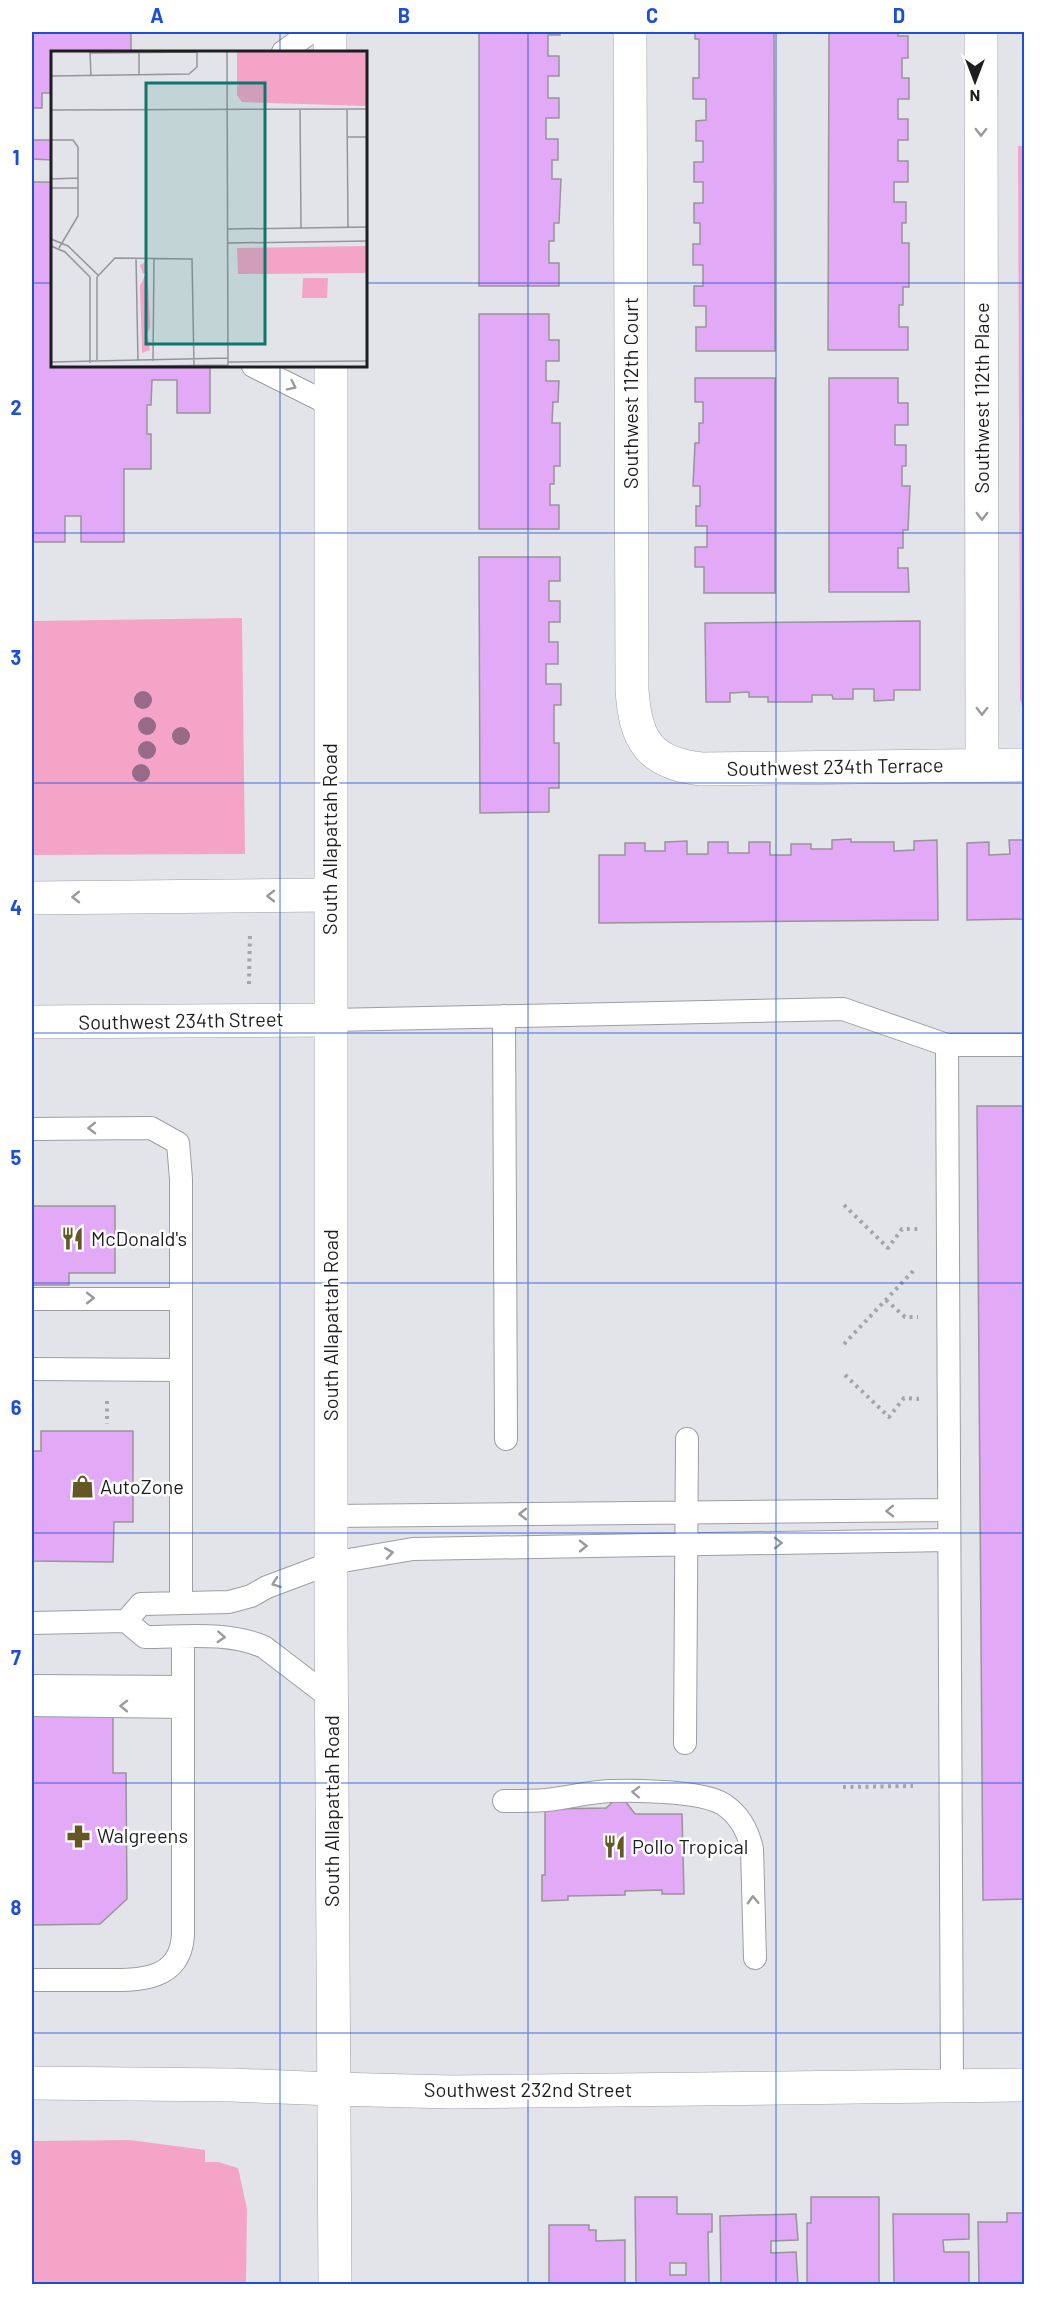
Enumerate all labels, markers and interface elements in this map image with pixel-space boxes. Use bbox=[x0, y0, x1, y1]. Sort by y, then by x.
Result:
text: A bbox=[150, 3, 164, 27]
text: B bbox=[398, 3, 410, 27]
text: C bbox=[646, 3, 658, 27]
text: D bbox=[893, 3, 905, 27]
inset map bbox=[51, 51, 368, 368]
north arrow bbox=[945, 51, 1005, 111]
text: N bbox=[970, 87, 980, 106]
one-way arrow bbox=[975, 127, 987, 136]
text: 1 bbox=[12, 145, 20, 169]
street label: Southwest 112th Court bbox=[618, 297, 642, 489]
street label: Southwest 112th Place bbox=[969, 302, 993, 494]
one-way arrow bbox=[286, 378, 297, 390]
text: 2 bbox=[10, 395, 22, 419]
one-way arrow bbox=[976, 511, 988, 520]
text: 3 bbox=[11, 645, 21, 669]
one-way arrow bbox=[976, 706, 988, 715]
street label: South Allapattah Road bbox=[317, 743, 341, 935]
street label: Southwest 234th Terrace bbox=[726, 752, 944, 780]
one-way arrow bbox=[267, 890, 276, 902]
one-way arrow bbox=[72, 891, 81, 903]
text: 4 bbox=[10, 895, 22, 919]
street label: Southwest 234th Street bbox=[78, 1006, 284, 1034]
one-way arrow bbox=[88, 1122, 97, 1135]
text: 5 bbox=[11, 1145, 22, 1169]
restaurant icon: McDonald's bbox=[60, 1226, 86, 1252]
place label: McDonald's bbox=[91, 1226, 187, 1250]
street label: South Allapattah Road bbox=[318, 1229, 342, 1421]
one-way arrow bbox=[85, 1292, 94, 1304]
text: 6 bbox=[11, 1395, 22, 1419]
shop icon: AutoZone bbox=[69, 1474, 95, 1500]
place label: AutoZone bbox=[100, 1474, 184, 1498]
one-way arrow bbox=[885, 1504, 894, 1517]
one-way arrow bbox=[519, 1508, 528, 1520]
one-way arrow bbox=[774, 1537, 783, 1549]
one-way arrow bbox=[579, 1540, 588, 1552]
one-way arrow bbox=[384, 1548, 393, 1560]
one-way arrow bbox=[271, 1576, 282, 1588]
one-way arrow bbox=[216, 1631, 225, 1644]
text: 7 bbox=[11, 1645, 21, 1669]
one-way arrow bbox=[120, 1700, 129, 1712]
street label: South Allapattah Road bbox=[319, 1715, 343, 1907]
one-way arrow bbox=[631, 1786, 640, 1799]
pharmacy icon: Walgreens bbox=[66, 1823, 92, 1849]
place label: Walgreens bbox=[97, 1823, 188, 1847]
restaurant icon: Pollo Tropical bbox=[601, 1834, 627, 1860]
place label: Pollo Tropical bbox=[632, 1834, 748, 1858]
text: 8 bbox=[11, 1895, 22, 1919]
one-way arrow bbox=[747, 1895, 760, 1904]
street label: Southwest 232nd Street bbox=[424, 2077, 632, 2101]
text: 9 bbox=[11, 2145, 21, 2169]

